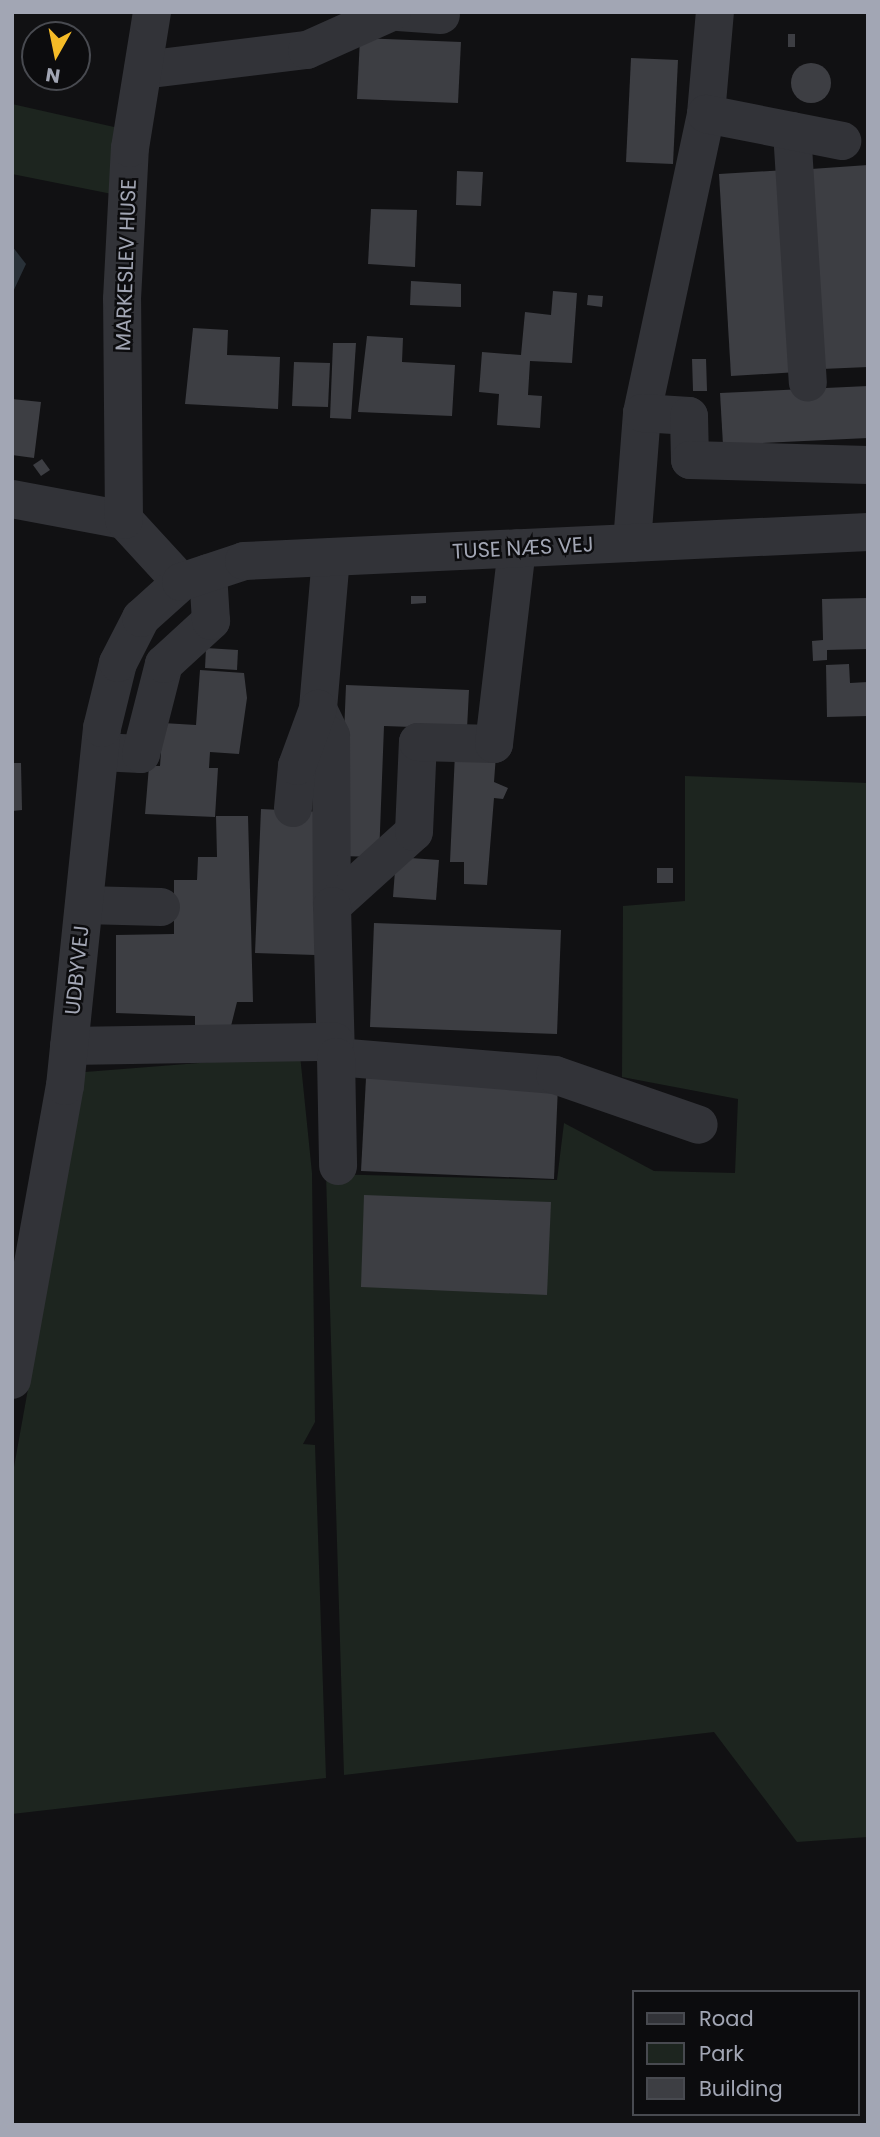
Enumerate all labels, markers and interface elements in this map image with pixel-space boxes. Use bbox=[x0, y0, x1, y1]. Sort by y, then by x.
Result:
north arrow bbox=[21, 21, 91, 91]
text: N bbox=[44, 61, 62, 90]
street label: MARKESLEV HUSE bbox=[110, 179, 142, 351]
street label: TUSE NÆS VEJ bbox=[451, 532, 595, 564]
street label: UDBYVEJ bbox=[60, 924, 94, 1016]
legend bbox=[632, 1990, 859, 2116]
text: Road bbox=[699, 2004, 754, 2033]
text: Park bbox=[699, 2039, 744, 2068]
text: Building bbox=[699, 2074, 783, 2103]

